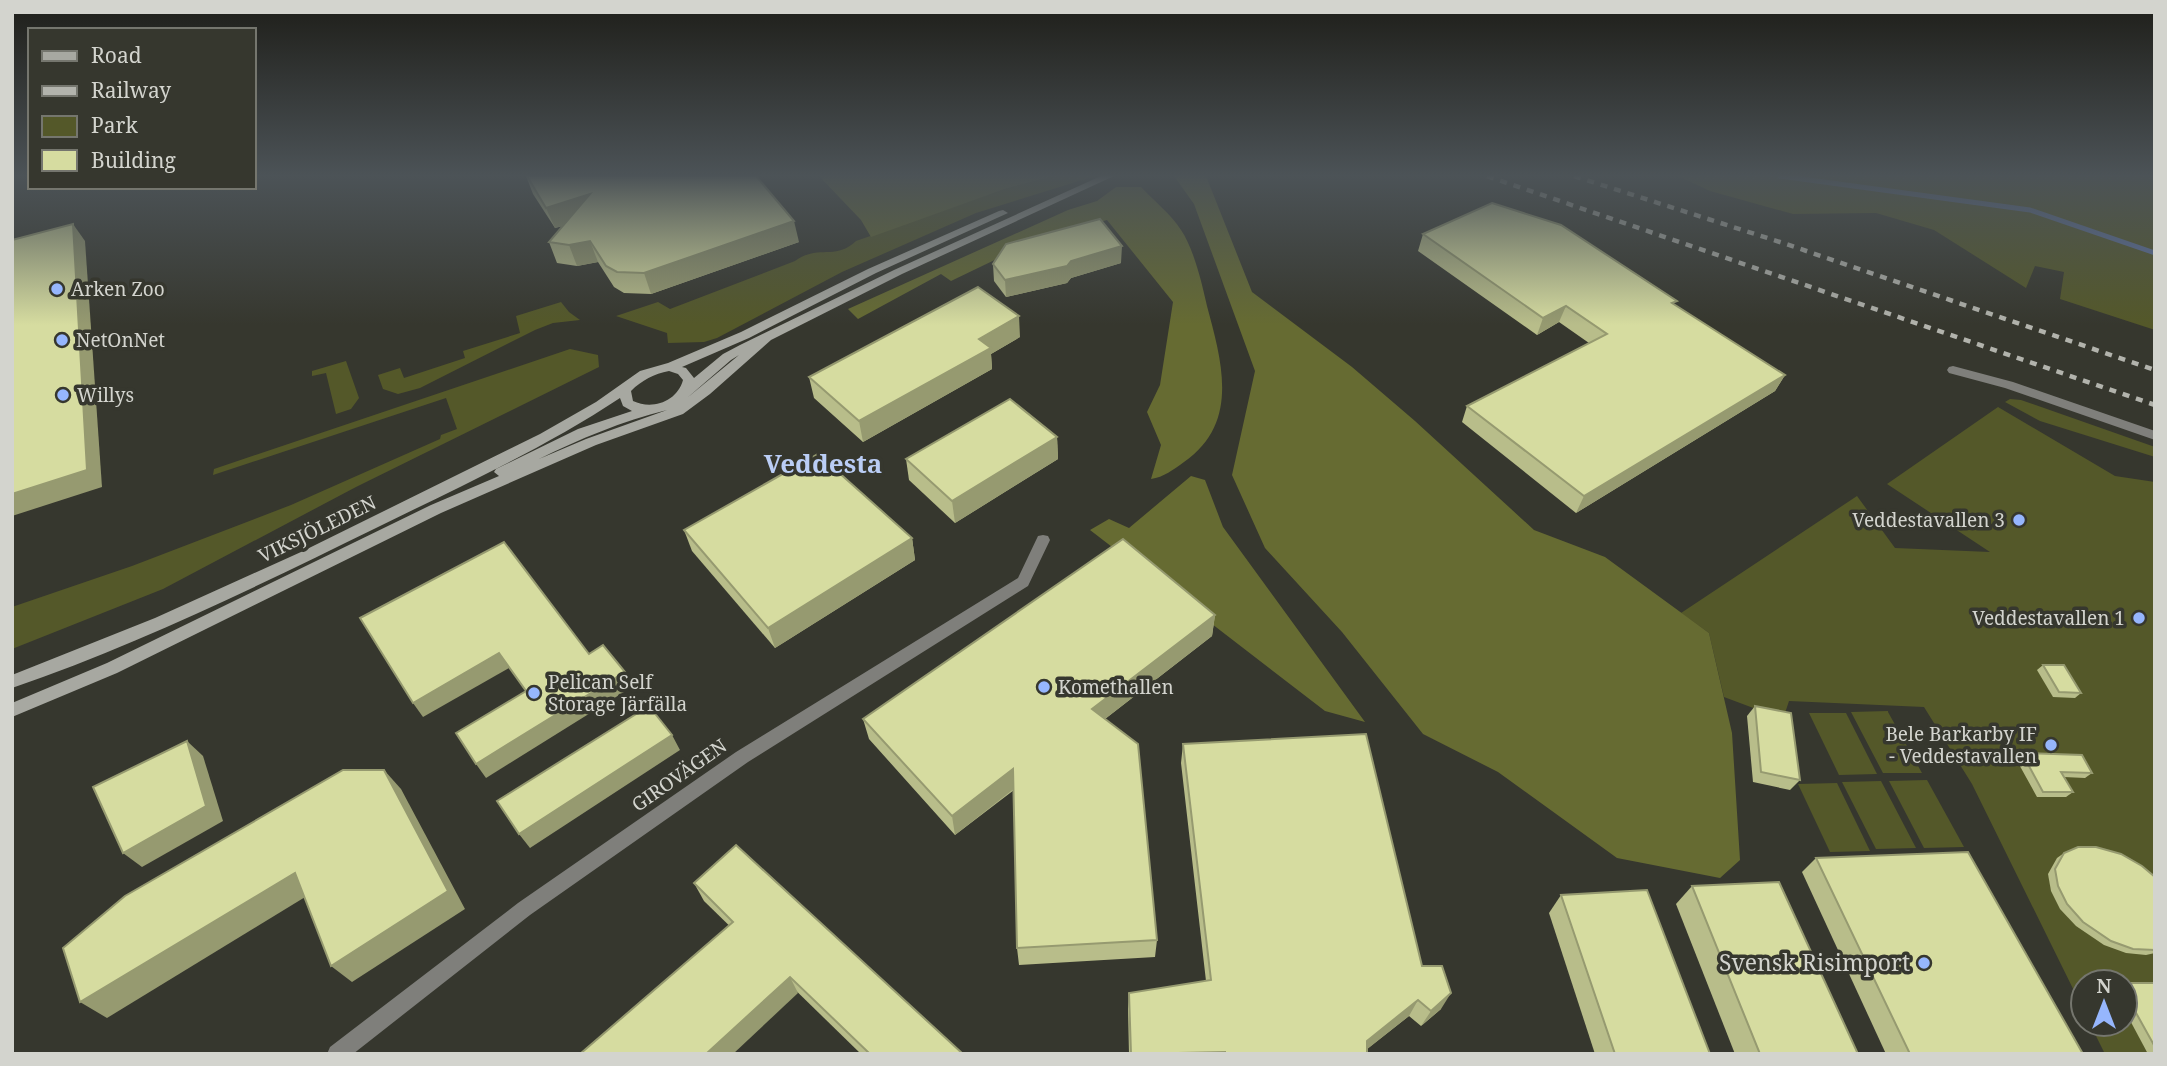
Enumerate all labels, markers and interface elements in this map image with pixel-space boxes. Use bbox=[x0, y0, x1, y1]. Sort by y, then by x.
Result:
legend bbox=[28, 28, 256, 189]
text: Road bbox=[91, 41, 142, 69]
text: Railway bbox=[91, 76, 171, 104]
text: Park bbox=[91, 111, 138, 139]
text: Building bbox=[91, 146, 176, 174]
place label: Arken Zoo bbox=[71, 276, 165, 302]
marker: Arken Zoo bbox=[49, 281, 65, 297]
place label: NetOnNet bbox=[76, 327, 165, 353]
marker: NetOnNet bbox=[54, 332, 70, 348]
place label: Willys bbox=[77, 382, 134, 408]
marker: Willys bbox=[55, 387, 71, 403]
district label: Veddesta bbox=[764, 445, 882, 481]
street label: VIKSJÖLEDEN bbox=[254, 489, 380, 569]
place label: Veddestavallen 3 bbox=[1852, 507, 2005, 533]
marker: Veddestavallen 3 bbox=[2011, 512, 2027, 528]
place label: Veddestavallen 1 bbox=[1972, 605, 2125, 631]
marker: Veddestavallen 1 bbox=[2131, 610, 2147, 626]
place label: Pelican Self Storage Järfälla bbox=[548, 669, 687, 717]
place label: Komethallen bbox=[1058, 674, 1174, 700]
marker: Komethallen bbox=[1036, 679, 1052, 695]
marker: Pelican Self Storage Järfälla bbox=[526, 685, 542, 701]
place label: Bele Barkarby IF - Veddestavallen bbox=[1885, 721, 2037, 769]
street label: GIROVÄGEN bbox=[626, 733, 732, 817]
marker: Bele Barkarby IF - Veddestavallen bbox=[2043, 737, 2059, 753]
place label: Svensk Risimport bbox=[1719, 946, 1910, 978]
marker: Svensk Risimport bbox=[1916, 955, 1932, 971]
north arrow bbox=[2069, 968, 2139, 1038]
text: N bbox=[2097, 973, 2112, 999]

